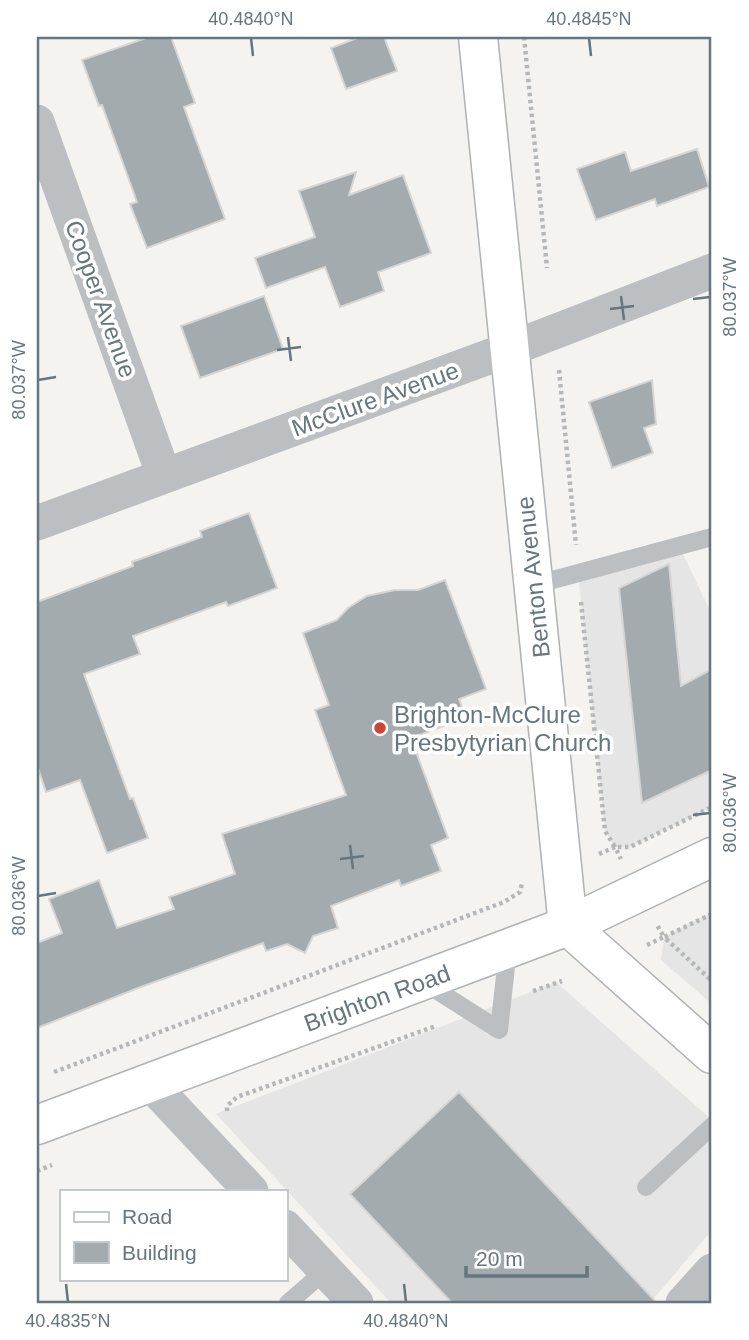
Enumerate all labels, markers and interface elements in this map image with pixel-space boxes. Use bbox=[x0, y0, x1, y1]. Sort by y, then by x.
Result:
text: 40.4840°N bbox=[208, 9, 294, 29]
text: 40.4845°N bbox=[546, 9, 632, 29]
street label: Cooper Avenue bbox=[60, 217, 142, 381]
text: 80.037°W bbox=[720, 257, 740, 337]
text: 80.037°W bbox=[9, 340, 29, 420]
street label: McClure Avenue bbox=[288, 356, 462, 442]
street label: Benton Avenue bbox=[511, 495, 555, 659]
place label: Brighton-McClure Presbytyrian Church bbox=[394, 701, 611, 756]
marker: Brighton-McClure Presbytyrian Church bbox=[372, 720, 388, 736]
text: 80.036°W bbox=[720, 773, 740, 853]
text: 80.036°W bbox=[9, 856, 29, 936]
street label: Brighton Road bbox=[300, 959, 454, 1037]
legend bbox=[60, 1190, 287, 1280]
text: Road bbox=[122, 1205, 172, 1228]
scale bar bbox=[466, 1235, 586, 1279]
text: Building bbox=[122, 1241, 197, 1264]
text: 20 m bbox=[476, 1247, 523, 1270]
text: 40.4835°N bbox=[25, 1311, 111, 1331]
text: 40.4840°N bbox=[363, 1311, 449, 1331]

